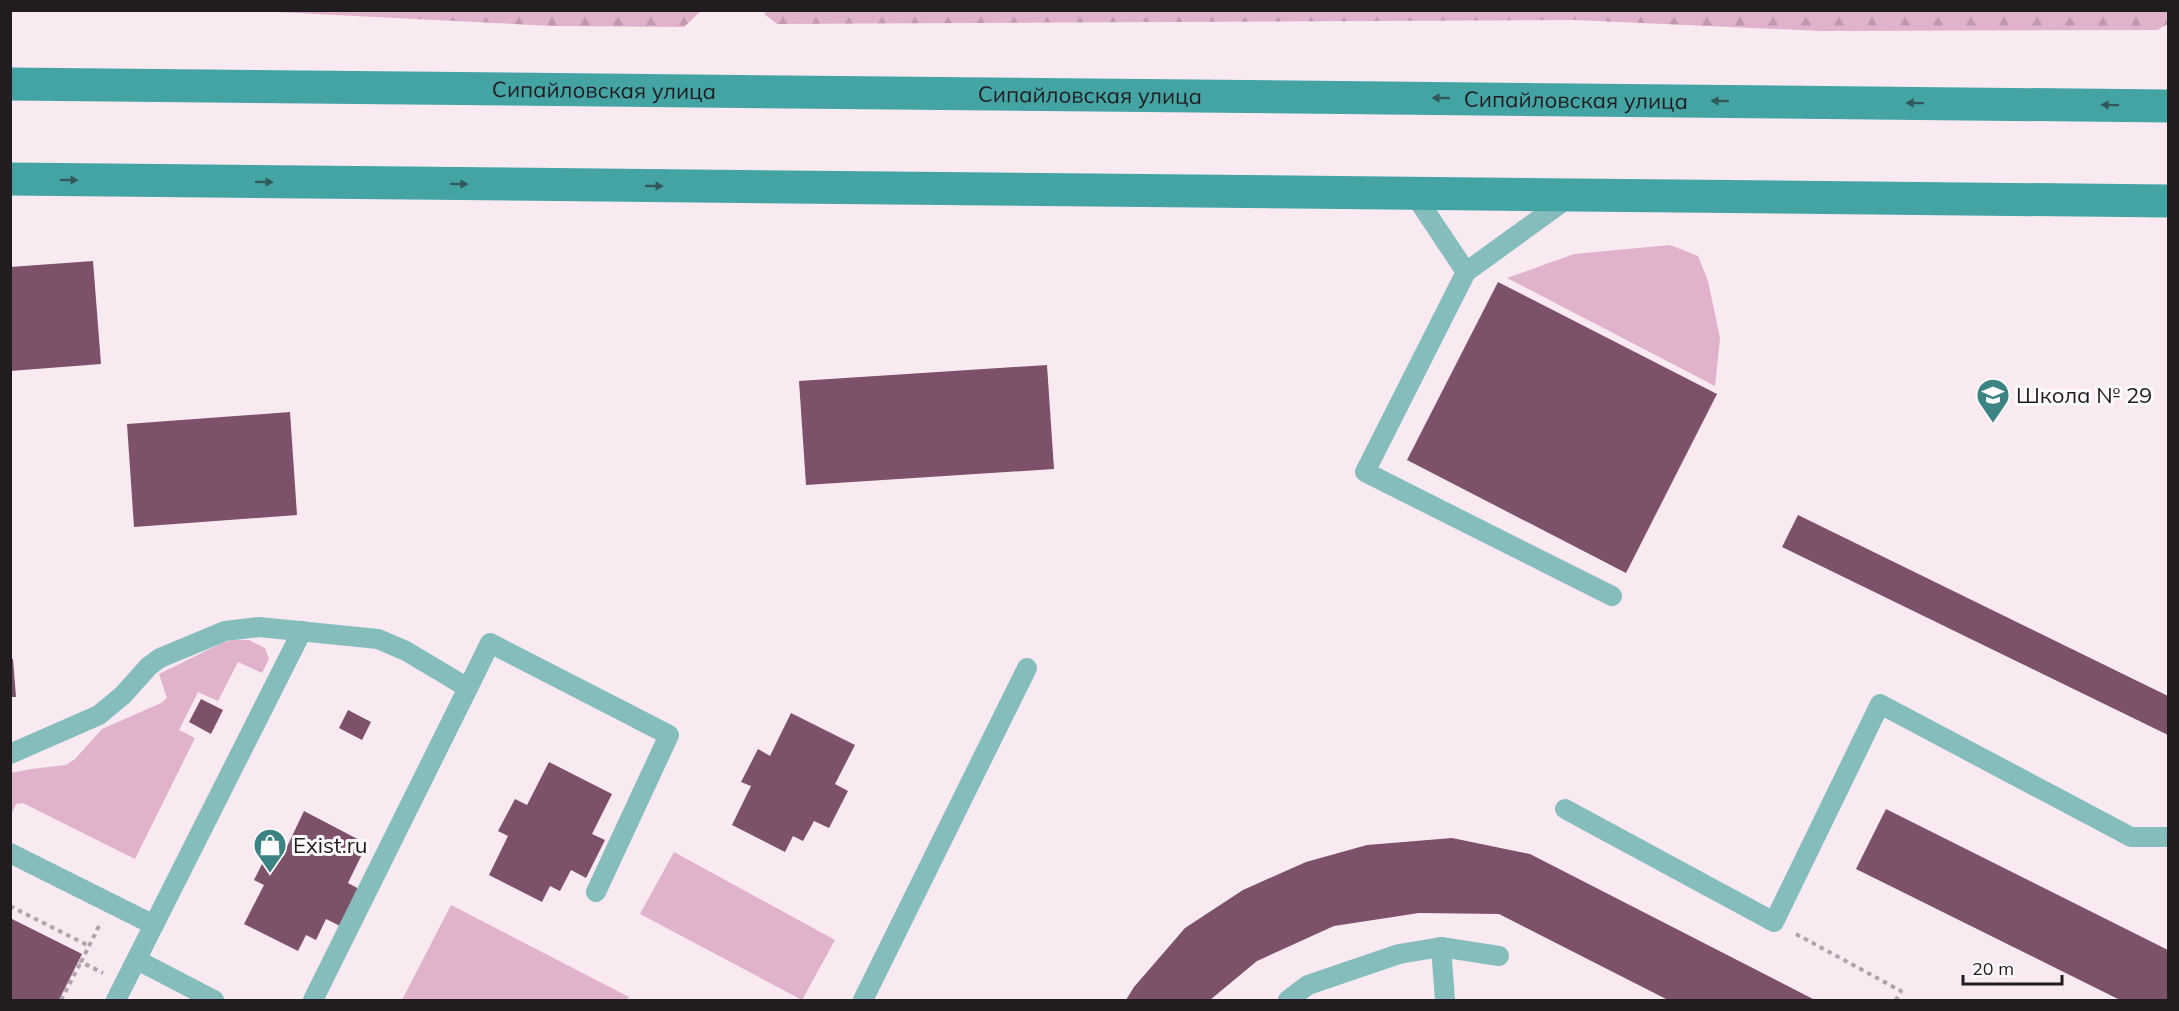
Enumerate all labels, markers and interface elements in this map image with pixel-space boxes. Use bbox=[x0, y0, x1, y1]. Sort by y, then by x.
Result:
street label: Сипайловская улица bbox=[492, 75, 716, 105]
street label: Сипайловская улица bbox=[978, 80, 1202, 110]
street label: Сипайловская улица bbox=[1464, 85, 1688, 115]
one-way arrow bbox=[1432, 93, 1451, 103]
one-way arrow bbox=[1711, 96, 1730, 106]
one-way arrow bbox=[1906, 99, 1925, 108]
one-way arrow bbox=[2101, 101, 2120, 110]
one-way arrow bbox=[59, 175, 78, 184]
one-way arrow bbox=[254, 177, 273, 186]
one-way arrow bbox=[449, 179, 468, 189]
one-way arrow bbox=[644, 181, 663, 191]
school or university icon: Школа № 29 bbox=[1975, 377, 2011, 424]
place label: Школа № 29 bbox=[2016, 381, 2152, 409]
shop icon: Exist.ru bbox=[252, 827, 288, 874]
place label: Exist.ru bbox=[293, 831, 367, 859]
scale bar bbox=[1963, 948, 2062, 986]
text: 20 m bbox=[1972, 957, 2014, 980]

